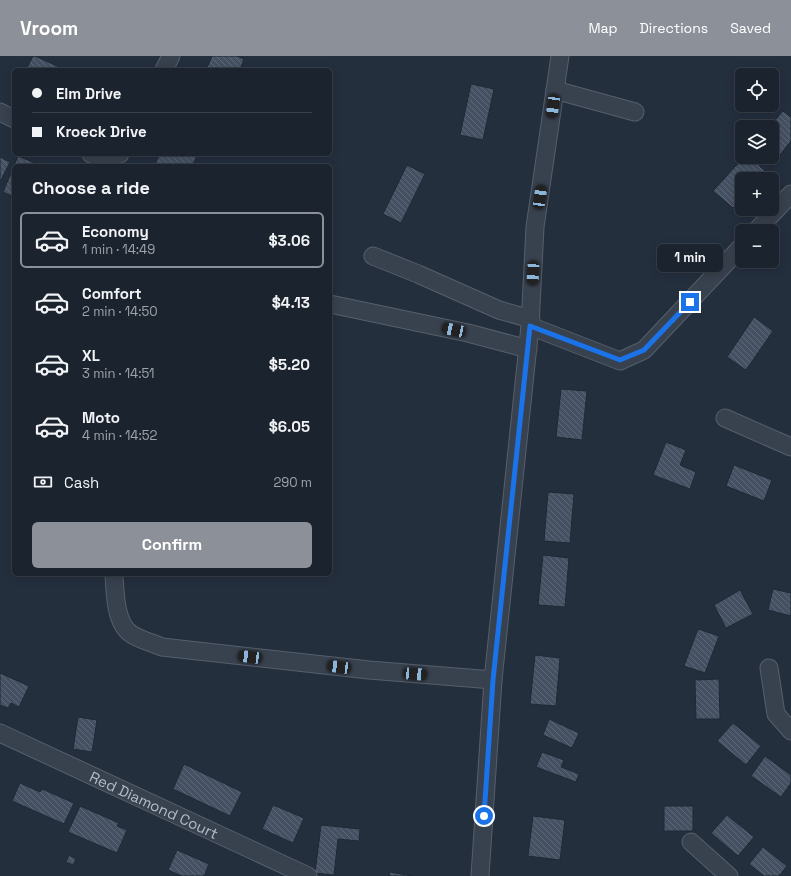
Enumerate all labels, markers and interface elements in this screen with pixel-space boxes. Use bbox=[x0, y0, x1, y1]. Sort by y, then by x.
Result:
text: Vroom bbox=[20, 16, 78, 41]
text: Map bbox=[588, 19, 618, 37]
text: Directions bbox=[640, 19, 708, 37]
text: Saved bbox=[730, 19, 771, 37]
map controls bbox=[735, 68, 779, 268]
button: locate bbox=[735, 68, 779, 112]
text: Elm Drive bbox=[56, 84, 122, 103]
car bbox=[545, 93, 561, 119]
button: layers bbox=[735, 120, 779, 164]
text: Kroeck Drive bbox=[56, 122, 147, 141]
button: + bbox=[735, 172, 779, 216]
text: Choose a ride bbox=[32, 176, 150, 199]
car bbox=[532, 184, 548, 210]
icon: car bbox=[34, 222, 70, 258]
text: Economy bbox=[82, 222, 149, 241]
button: − bbox=[735, 224, 779, 268]
text: $3.06 bbox=[269, 231, 310, 250]
text: 1 min · 14:49 bbox=[82, 241, 155, 258]
callout: 1 min bbox=[657, 244, 723, 272]
text: 1 min bbox=[674, 249, 706, 266]
car bbox=[526, 261, 540, 285]
icon: car bbox=[34, 284, 70, 320]
text: Comfort bbox=[82, 284, 142, 303]
text: $4.13 bbox=[272, 293, 310, 312]
route end bbox=[681, 293, 699, 311]
text: 2 min · 14:50 bbox=[82, 303, 158, 320]
car bbox=[441, 322, 467, 338]
icon: car bbox=[34, 346, 70, 382]
text: XL bbox=[82, 346, 100, 365]
text: $5.20 bbox=[269, 355, 310, 374]
text: 3 min · 14:51 bbox=[82, 365, 155, 382]
icon: car bbox=[34, 408, 70, 444]
text: Moto bbox=[82, 408, 120, 427]
text: $6.05 bbox=[269, 417, 310, 436]
text: 4 min · 14:52 bbox=[82, 427, 157, 444]
icon: cash bbox=[32, 471, 54, 493]
text: Cash bbox=[64, 473, 99, 492]
text: 290 m bbox=[273, 474, 312, 491]
button: Confirm bbox=[32, 522, 312, 568]
car bbox=[237, 650, 263, 664]
car bbox=[326, 660, 352, 674]
car bbox=[403, 667, 427, 681]
street label: Red Diamond Court bbox=[87, 767, 222, 843]
route start bbox=[475, 807, 493, 825]

